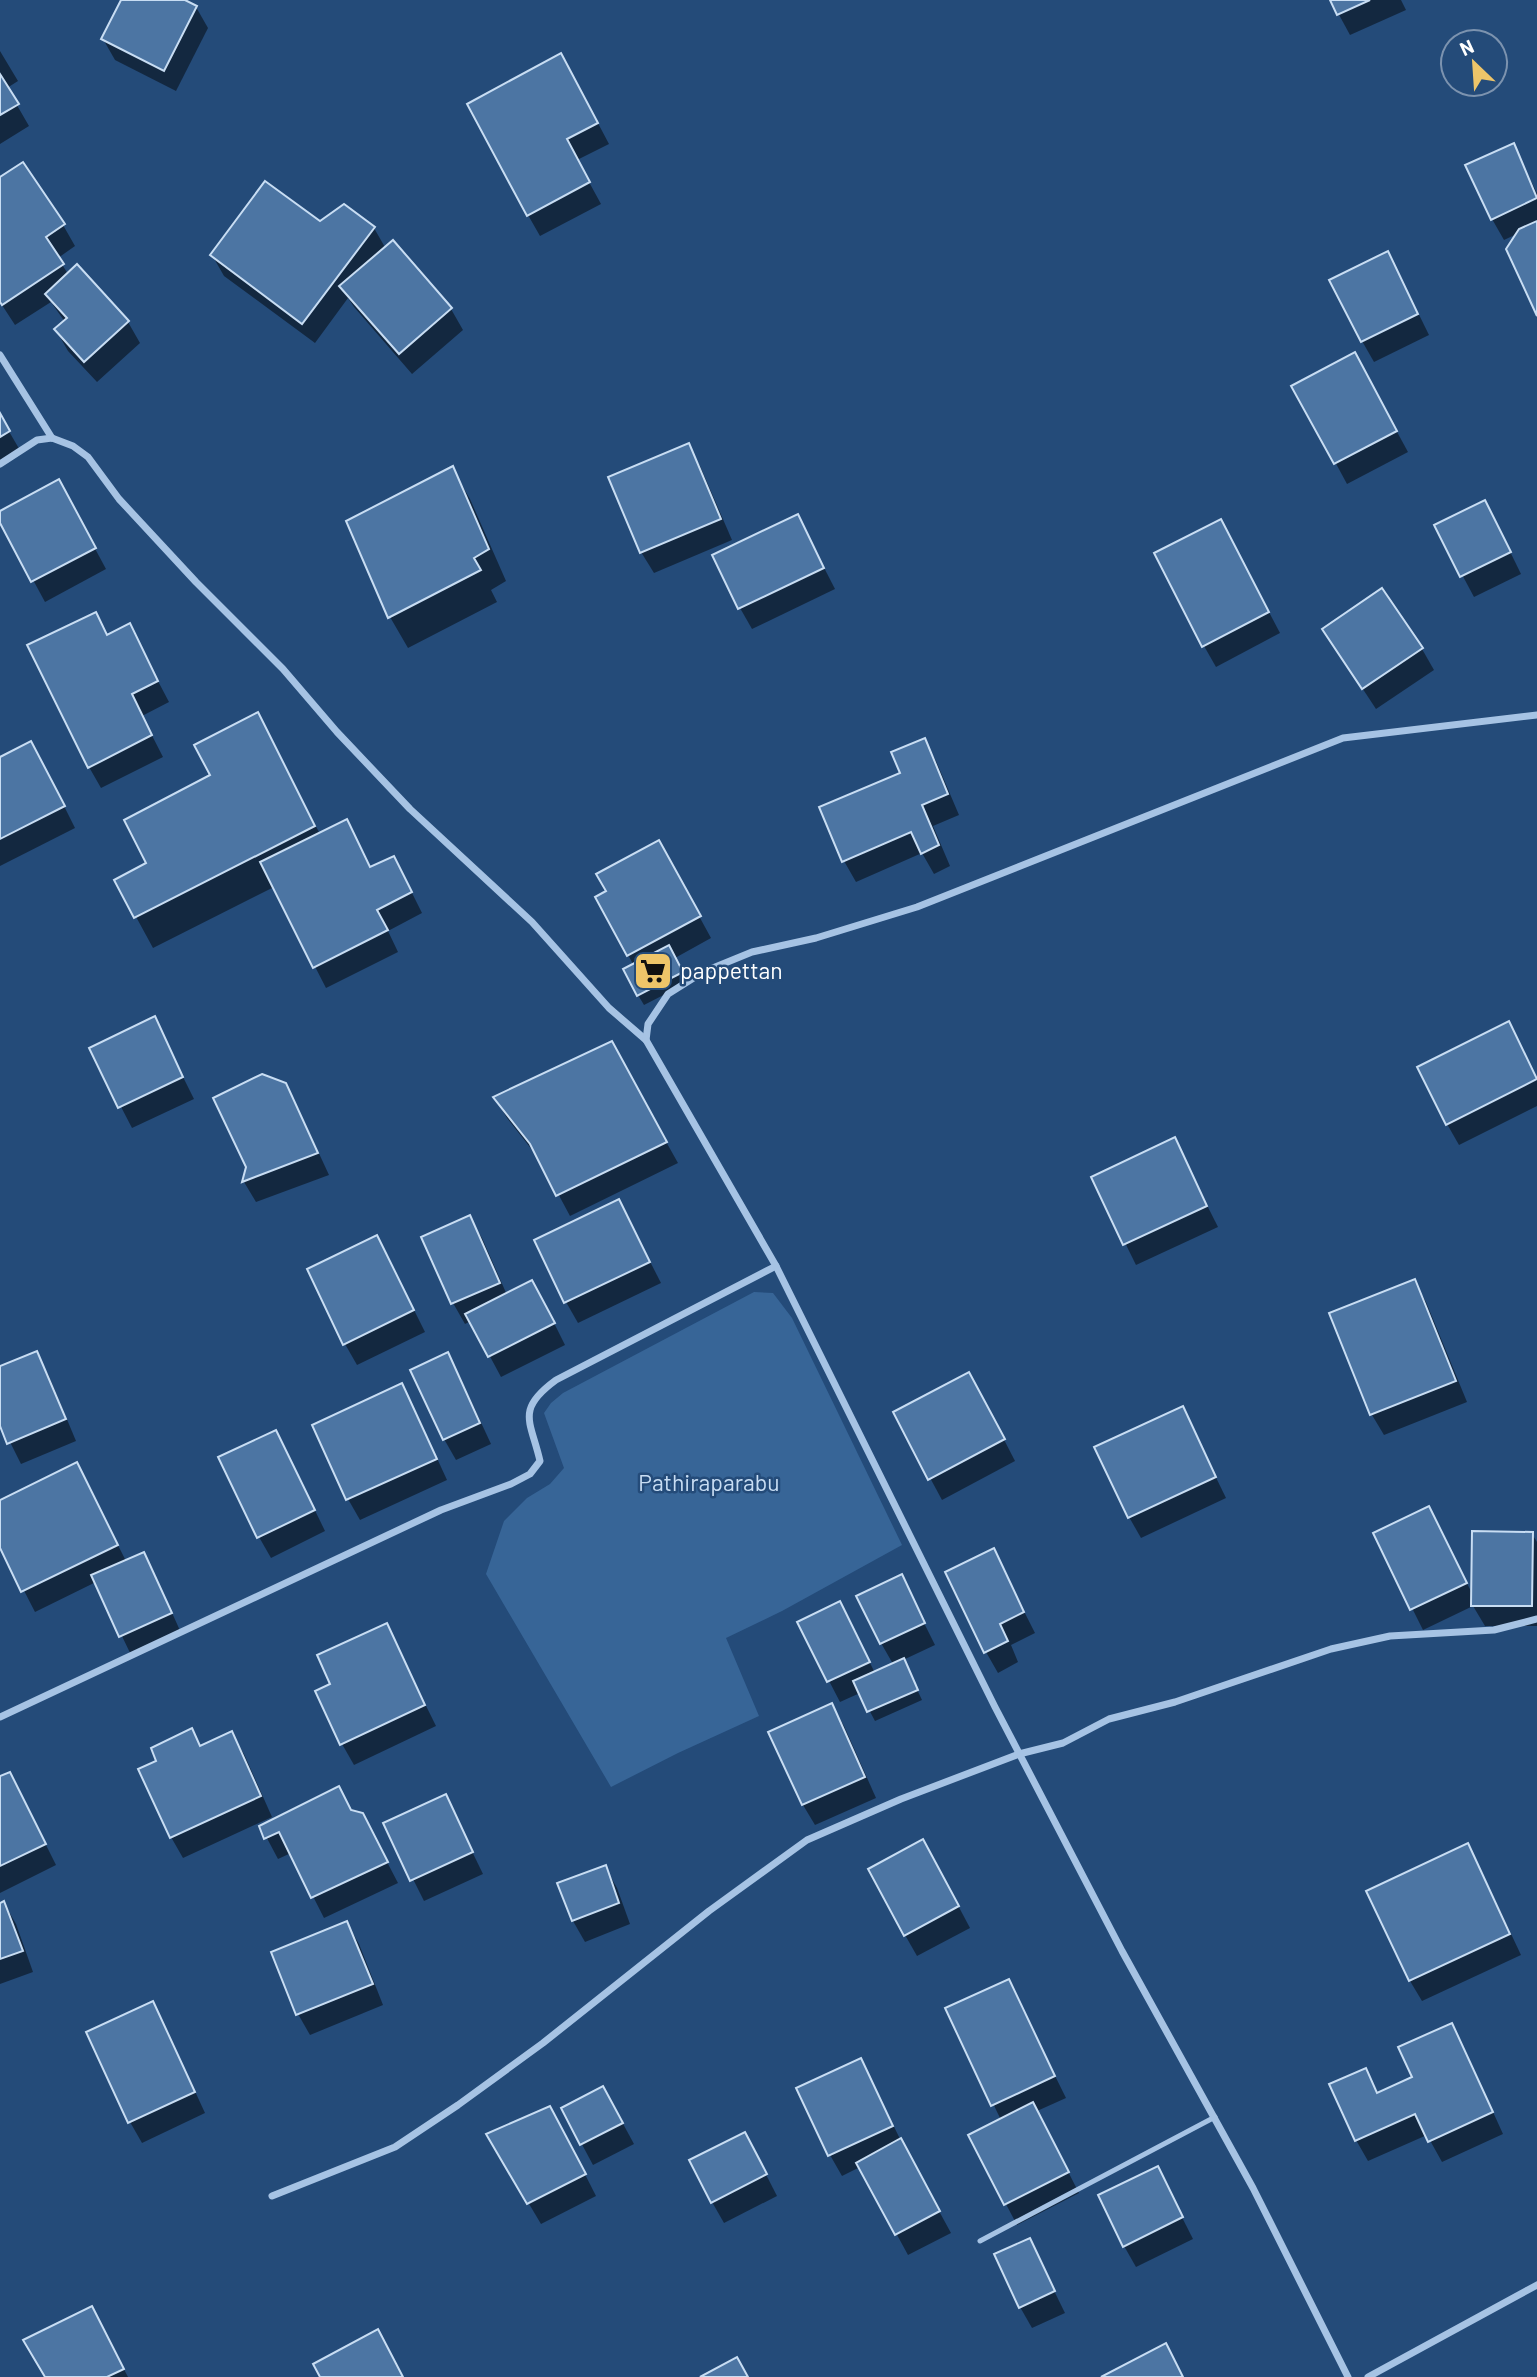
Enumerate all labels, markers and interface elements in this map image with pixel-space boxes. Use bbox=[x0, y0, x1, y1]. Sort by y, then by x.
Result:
north arrow bbox=[1439, 28, 1509, 98]
text: N bbox=[1456, 34, 1477, 60]
supermarket icon: pappettan bbox=[632, 950, 674, 992]
place label: pappettan bbox=[680, 956, 783, 984]
park label: Pathiraparabu bbox=[638, 1468, 780, 1496]

